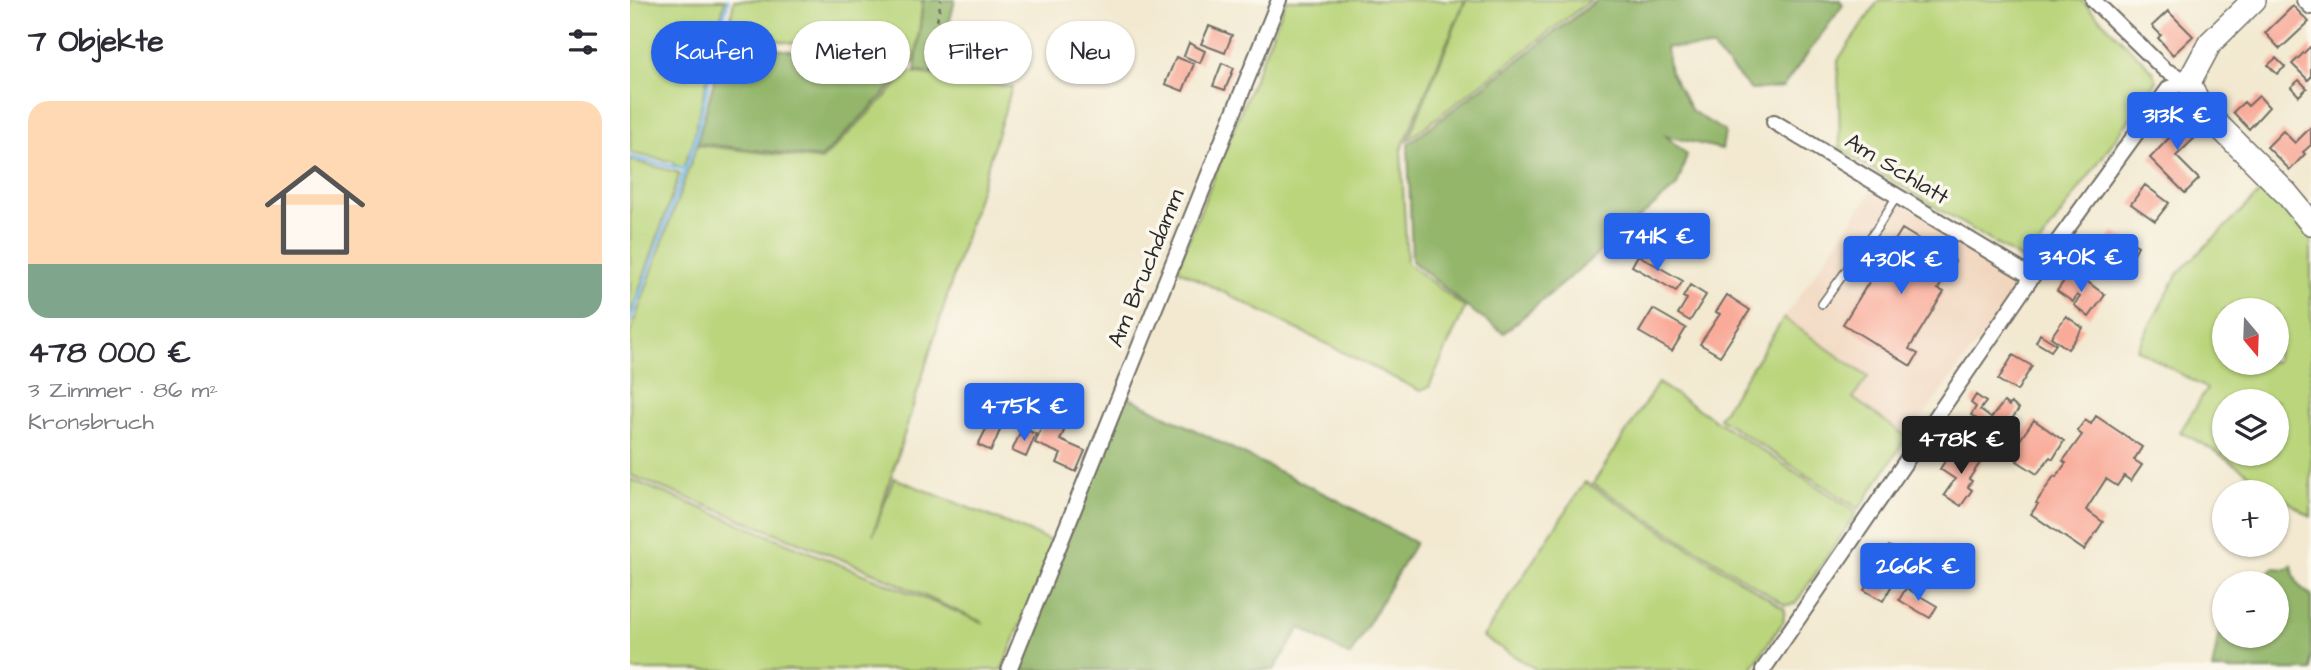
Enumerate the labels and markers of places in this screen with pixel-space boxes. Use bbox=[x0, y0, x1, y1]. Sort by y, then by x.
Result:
pin: 313K € bbox=[2120, 92, 2234, 152]
pin: 741K € bbox=[1600, 214, 1714, 273]
pin: 340K € bbox=[2024, 234, 2138, 294]
pin: 430K € bbox=[1844, 236, 1958, 296]
pin: 475K € bbox=[967, 384, 1081, 443]
pin: 478K € bbox=[1904, 416, 2018, 476]
pin: 266K € bbox=[1861, 544, 1975, 603]

